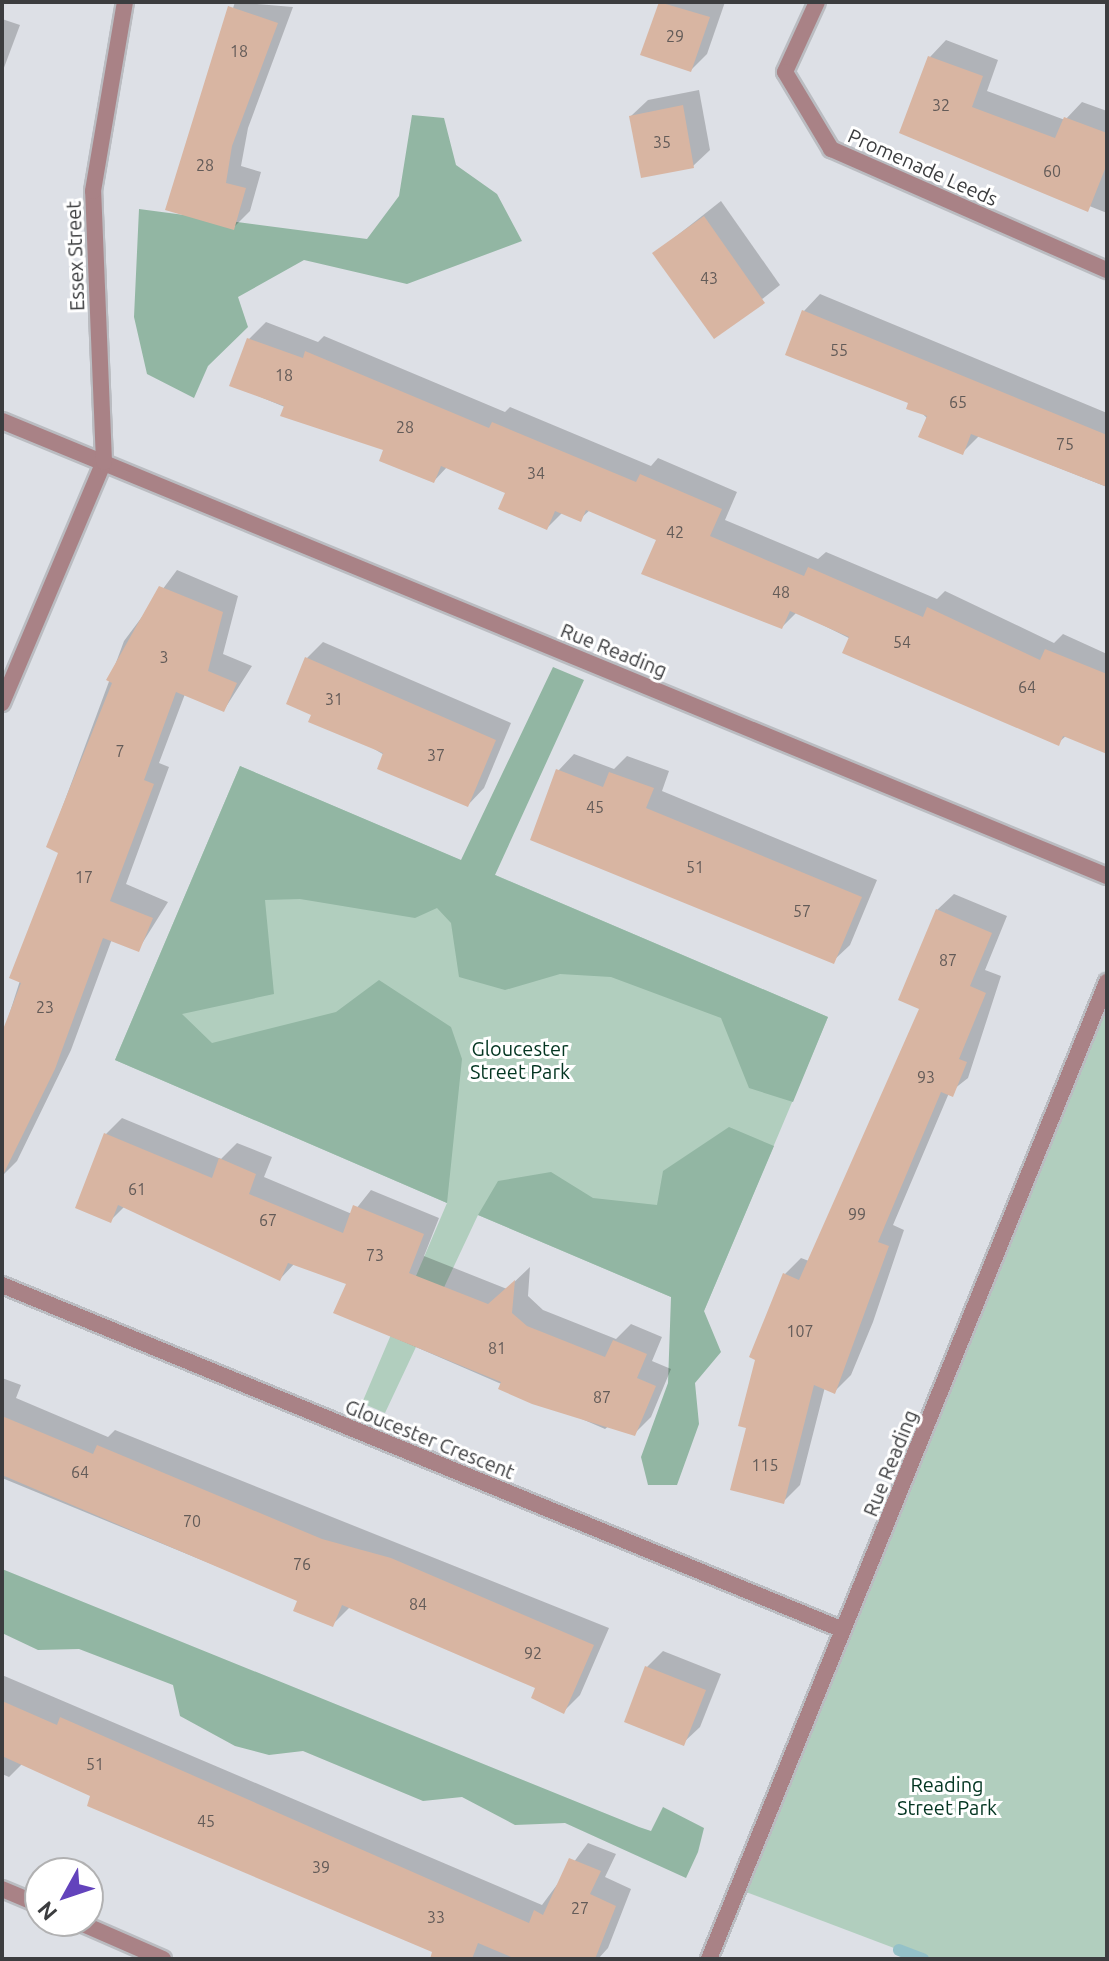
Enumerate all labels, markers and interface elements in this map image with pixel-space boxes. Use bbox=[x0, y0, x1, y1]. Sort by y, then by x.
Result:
house number: 29 bbox=[666, 26, 684, 46]
house number: 18 bbox=[230, 41, 248, 61]
house number: 32 bbox=[932, 95, 950, 115]
street label: Promenade Leeds bbox=[844, 123, 1002, 211]
house number: 35 bbox=[653, 132, 671, 152]
house number: 28 bbox=[196, 155, 214, 175]
house number: 60 bbox=[1043, 161, 1061, 181]
street label: Essex Street bbox=[61, 201, 89, 311]
house number: 43 bbox=[700, 268, 718, 288]
house number: 55 bbox=[830, 340, 848, 360]
house number: 18 bbox=[275, 365, 293, 385]
house number: 65 bbox=[949, 392, 967, 412]
house number: 28 bbox=[396, 417, 414, 437]
house number: 75 bbox=[1056, 434, 1074, 454]
house number: 34 bbox=[527, 463, 545, 483]
house number: 42 bbox=[666, 522, 684, 542]
house number: 48 bbox=[772, 582, 790, 602]
street label: Rue Reading bbox=[557, 618, 671, 682]
house number: 54 bbox=[893, 632, 911, 652]
house number: 3 bbox=[159, 647, 169, 667]
house number: 64 bbox=[1018, 677, 1036, 697]
house number: 31 bbox=[325, 689, 343, 709]
house number: 7 bbox=[115, 741, 125, 761]
house number: 37 bbox=[427, 745, 445, 765]
house number: 45 bbox=[586, 797, 604, 817]
house number: 51 bbox=[686, 857, 704, 877]
house number: 17 bbox=[75, 867, 93, 887]
house number: 57 bbox=[793, 901, 811, 921]
house number: 87 bbox=[939, 950, 957, 970]
house number: 23 bbox=[36, 997, 54, 1017]
park label: Gloucester Street Park bbox=[470, 1037, 570, 1084]
house number: 93 bbox=[917, 1067, 935, 1087]
house number: 61 bbox=[128, 1179, 146, 1199]
house number: 99 bbox=[848, 1204, 866, 1224]
house number: 67 bbox=[259, 1210, 277, 1230]
house number: 73 bbox=[366, 1245, 384, 1265]
house number: 107 bbox=[786, 1321, 814, 1341]
house number: 81 bbox=[488, 1338, 506, 1358]
house number: 87 bbox=[593, 1387, 611, 1407]
street label: Gloucester Crescent bbox=[342, 1394, 518, 1484]
street label: Rue Reading bbox=[858, 1406, 922, 1520]
house number: 115 bbox=[751, 1455, 779, 1475]
house number: 64 bbox=[71, 1462, 89, 1482]
house number: 70 bbox=[183, 1511, 201, 1531]
house number: 76 bbox=[293, 1554, 311, 1574]
house number: 84 bbox=[409, 1594, 427, 1614]
house number: 92 bbox=[524, 1643, 542, 1663]
house number: 51 bbox=[86, 1754, 104, 1774]
park label: Reading Street Park bbox=[897, 1773, 997, 1820]
house number: 45 bbox=[197, 1811, 215, 1831]
north arrow bbox=[24, 1857, 104, 1937]
house number: 39 bbox=[312, 1857, 330, 1877]
text: N bbox=[32, 1897, 62, 1926]
house number: 27 bbox=[571, 1898, 589, 1918]
house number: 33 bbox=[427, 1907, 445, 1927]

